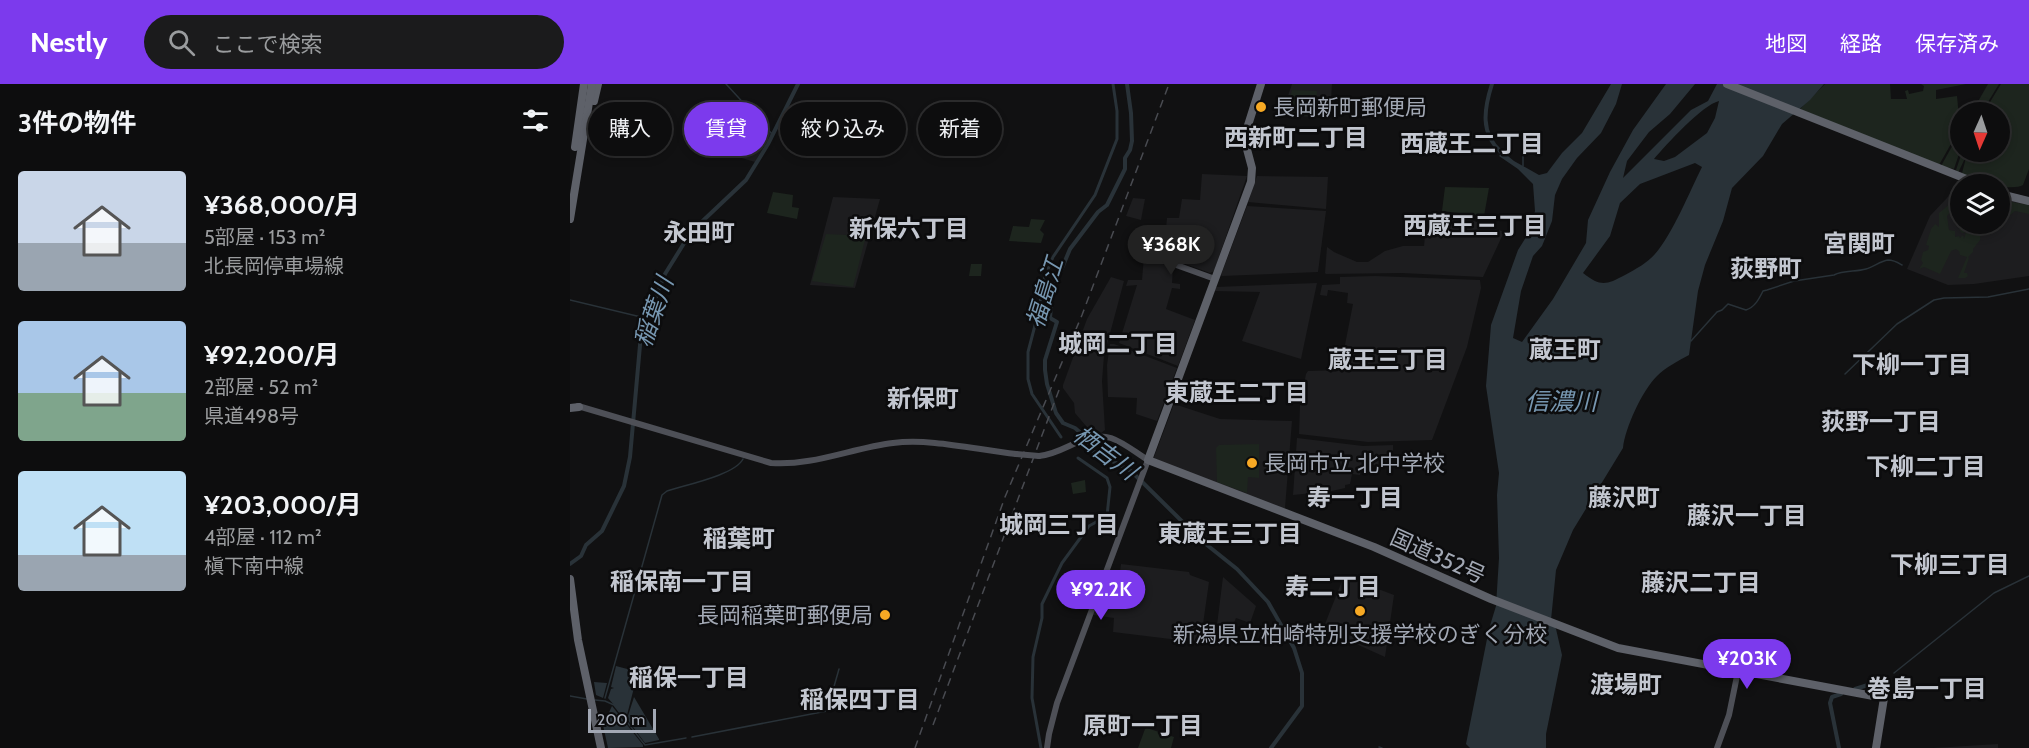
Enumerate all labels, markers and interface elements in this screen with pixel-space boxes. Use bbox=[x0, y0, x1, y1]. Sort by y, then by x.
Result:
search box bbox=[144, 15, 564, 69]
text: Nestly bbox=[30, 25, 108, 59]
icon: search bbox=[165, 26, 198, 59]
text: ここで検索 bbox=[213, 31, 323, 58]
text: 地図 bbox=[1765, 31, 1807, 56]
text: 経路 bbox=[1840, 31, 1882, 56]
text: 保存済み bbox=[1915, 31, 1999, 56]
place label: 長岡新町郵便局 bbox=[1273, 94, 1427, 121]
marker: 長岡新町郵便局 bbox=[1254, 100, 1268, 114]
chip: 購入 bbox=[588, 102, 672, 156]
chip: 賃貸 bbox=[684, 102, 768, 156]
chip: 絞り込み bbox=[780, 102, 906, 156]
chip: 新着 bbox=[918, 102, 1002, 156]
north arrow bbox=[1950, 102, 2010, 162]
map controls bbox=[1950, 102, 2010, 234]
icon: filters bbox=[519, 104, 552, 137]
text: 3件の物件 bbox=[18, 107, 136, 139]
district label: 西新町二丁目 bbox=[1224, 123, 1368, 152]
district label: 西蔵王二丁目 bbox=[1400, 129, 1544, 158]
button: layers bbox=[1950, 174, 2010, 234]
text: ¥368,000/月 bbox=[204, 189, 360, 221]
icon: home bbox=[66, 195, 138, 267]
district label: 西蔵王三丁目 bbox=[1403, 211, 1547, 240]
district label: 新保六丁目 bbox=[849, 214, 969, 243]
district label: 永田町 bbox=[663, 218, 735, 247]
text: 5部屋 · 153 m² bbox=[204, 225, 325, 249]
pin: ¥368K bbox=[1129, 225, 1213, 276]
district label: 宮関町 bbox=[1823, 229, 1895, 258]
text: ¥368K bbox=[1142, 232, 1200, 256]
water label: 福島江 bbox=[1020, 251, 1070, 332]
text: 北長岡停車場線 bbox=[204, 254, 344, 278]
district label: 荻野町 bbox=[1730, 254, 1802, 283]
water label: 稲葉川 bbox=[628, 270, 680, 351]
district label: 城岡二丁目 bbox=[1058, 329, 1178, 358]
district label: 蔵王町 bbox=[1529, 335, 1601, 364]
text: ¥92,200/月 bbox=[204, 339, 340, 371]
icon: home bbox=[66, 345, 138, 417]
district label: 蔵王三丁目 bbox=[1328, 345, 1448, 374]
district label: 下柳一丁目 bbox=[1852, 350, 1972, 379]
text: 2部屋 · 52 m² bbox=[204, 375, 318, 399]
district label: 東蔵王二丁目 bbox=[1165, 378, 1309, 407]
district label: 新保町 bbox=[887, 384, 959, 413]
water label: 信濃川 bbox=[1525, 387, 1600, 416]
text: 県道498号 bbox=[204, 404, 299, 428]
district label: 荻野一丁目 bbox=[1821, 407, 1941, 436]
water label: 栖吉川 bbox=[1068, 419, 1145, 488]
place label: 長岡市立 北中学校 bbox=[1264, 450, 1445, 477]
district label: 下柳二丁目 bbox=[1866, 452, 1986, 481]
marker: 長岡市立 北中学校 bbox=[1245, 456, 1259, 470]
district label: 寿一丁目 bbox=[1307, 483, 1403, 512]
district label: 藤沢町 bbox=[1588, 483, 1660, 512]
text: ¥203,000/月 bbox=[204, 489, 362, 521]
icon: home bbox=[66, 495, 138, 567]
district label: 藤沢一丁目 bbox=[1687, 501, 1807, 530]
district label: 城岡三丁目 bbox=[999, 510, 1119, 539]
district label: 東蔵王三丁目 bbox=[1158, 519, 1302, 548]
district label: 稲葉町 bbox=[703, 524, 775, 553]
street label: 国道352号 bbox=[1386, 524, 1490, 589]
text: 4部屋 · 112 m² bbox=[204, 525, 322, 549]
district label: 下柳三丁目 bbox=[1890, 550, 2010, 579]
text: 槇下南中線 bbox=[204, 554, 304, 578]
district label: 稲保南一丁目 bbox=[610, 567, 754, 596]
district label: 藤沢二丁目 bbox=[1641, 568, 1761, 597]
pin: ¥92.2K bbox=[1052, 570, 1150, 621]
district label: 寿二丁目 bbox=[1285, 572, 1381, 601]
text: ¥92.2K bbox=[1070, 577, 1132, 601]
place label: 長岡稲葉町郵便局 bbox=[697, 602, 873, 629]
marker: 新潟県立柏崎特別支援学校のぎく分校 bbox=[1353, 604, 1367, 618]
marker: 長岡稲葉町郵便局 bbox=[878, 608, 892, 622]
place label: 新潟県立柏崎特別支援学校のぎく分校 bbox=[1173, 621, 1547, 648]
pin: ¥203K bbox=[1705, 639, 1789, 690]
text: ¥203K bbox=[1717, 646, 1777, 670]
district label: 稲保一丁目 bbox=[629, 663, 749, 692]
district label: 渡場町 bbox=[1590, 670, 1662, 699]
district label: 巻島一丁目 bbox=[1867, 674, 1987, 703]
district label: 稲保四丁目 bbox=[800, 685, 920, 714]
scale bar bbox=[588, 706, 656, 734]
text: 200 m bbox=[597, 710, 645, 729]
district label: 原町一丁目 bbox=[1083, 711, 1203, 740]

